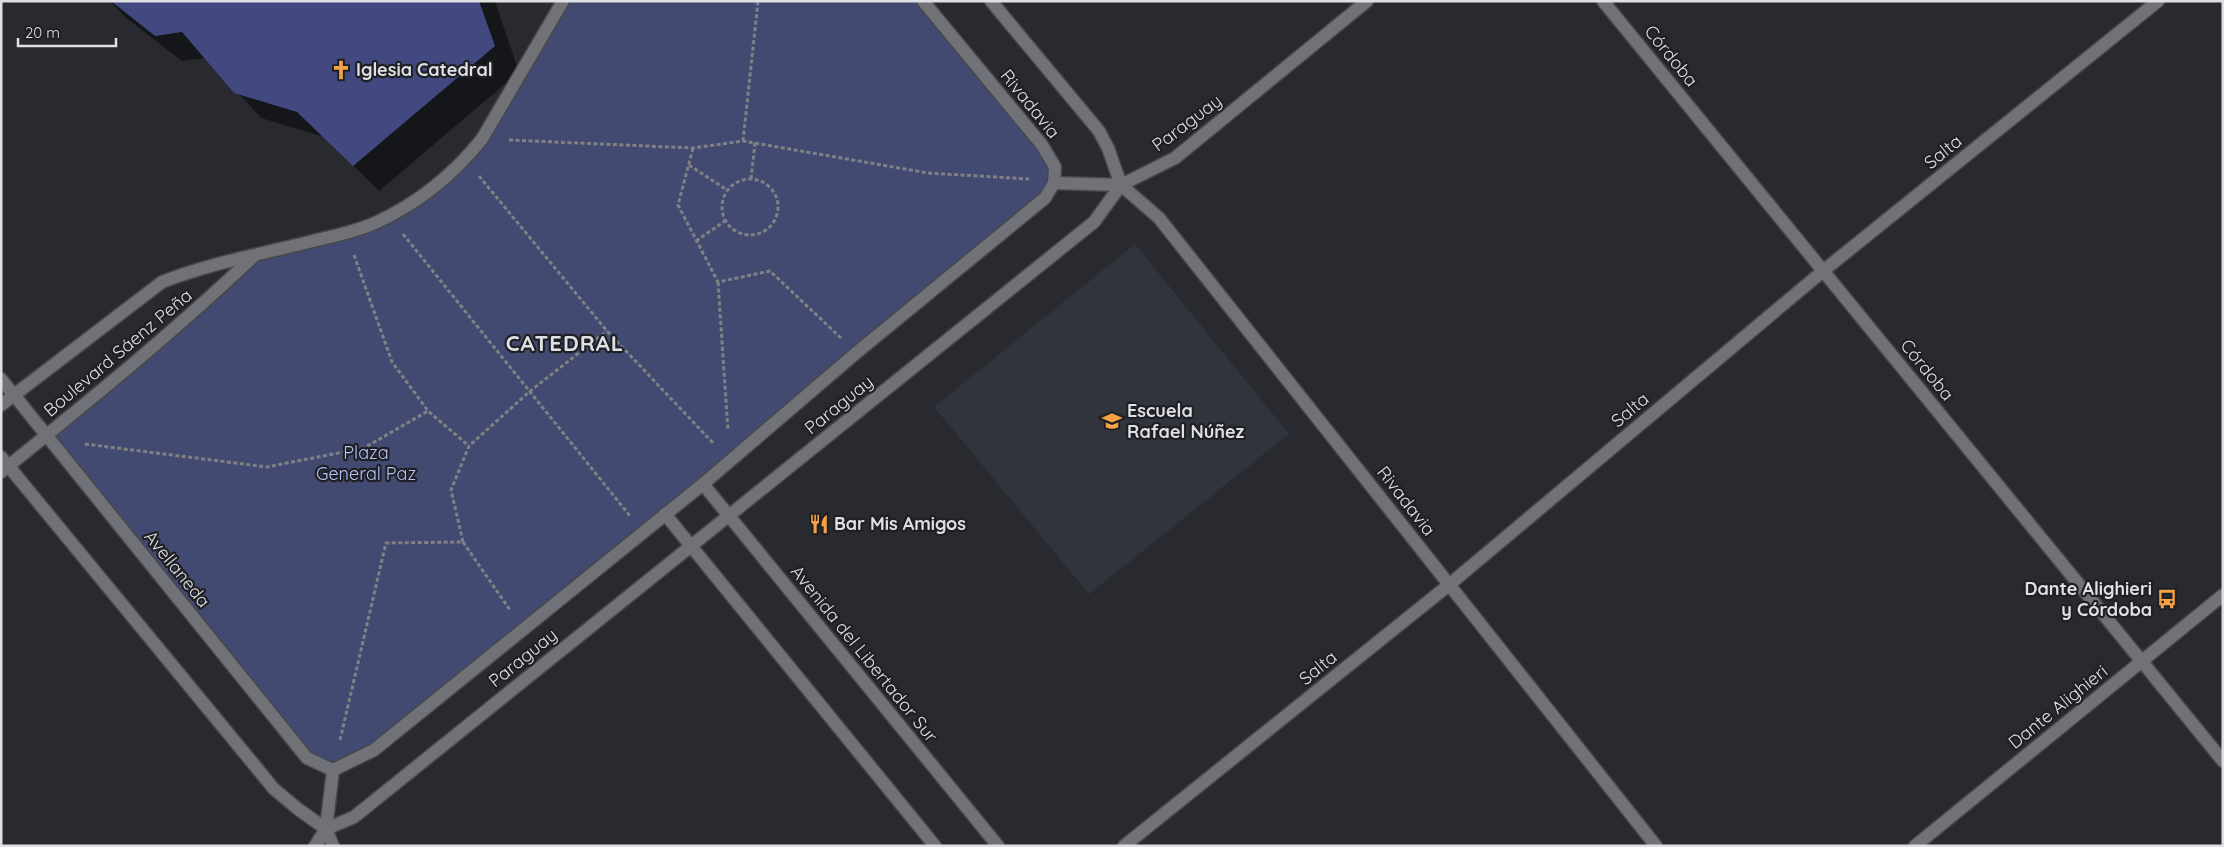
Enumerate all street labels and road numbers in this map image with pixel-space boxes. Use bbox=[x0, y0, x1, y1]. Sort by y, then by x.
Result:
street label: Córdoba bbox=[1640, 20, 1703, 91]
street label: Rivadavia bbox=[996, 65, 1065, 143]
street label: Paraguay bbox=[1147, 89, 1226, 156]
street label: Salta bbox=[1919, 129, 1966, 174]
street label: Boulevard Sáenz Peña bbox=[39, 284, 197, 421]
street label: Córdoba bbox=[1896, 334, 1959, 405]
street label: Paraguay bbox=[800, 370, 878, 439]
street label: Salta bbox=[1606, 387, 1653, 432]
street label: Rivadavia bbox=[1372, 461, 1441, 540]
street label: Avellaneda bbox=[139, 526, 215, 612]
street label: Avenida del Libertador Sur bbox=[786, 560, 943, 747]
street label: Paraguay bbox=[484, 623, 562, 692]
street label: Salta bbox=[1294, 645, 1341, 690]
street label: Dante Alighieri bbox=[2003, 660, 2112, 754]

